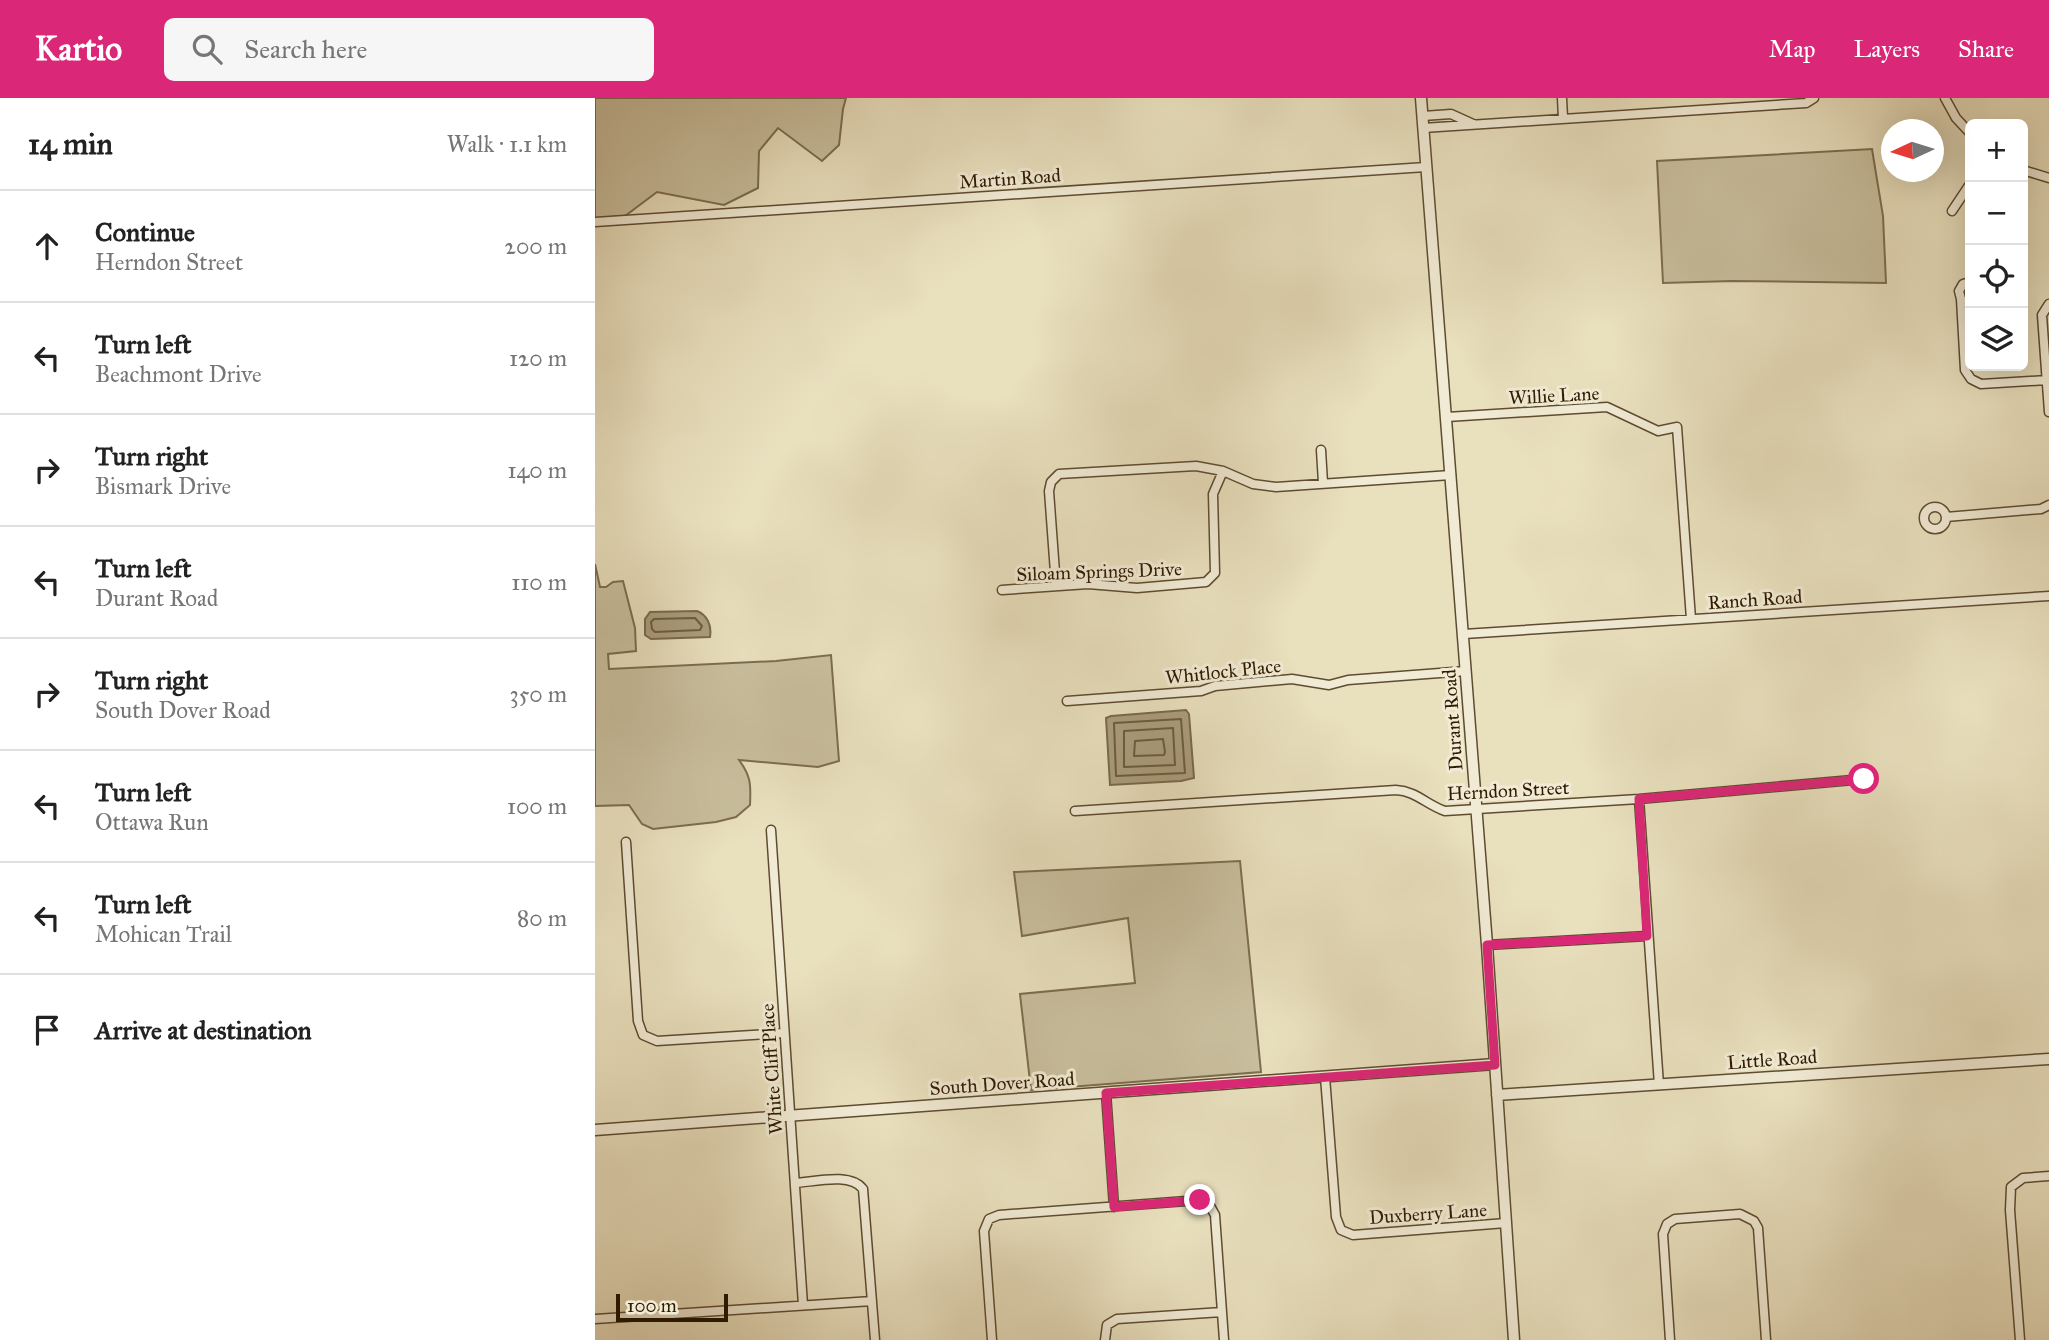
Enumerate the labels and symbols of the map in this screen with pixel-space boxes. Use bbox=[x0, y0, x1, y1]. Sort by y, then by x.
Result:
north arrow bbox=[1881, 119, 1944, 182]
street label: Martin Road bbox=[959, 163, 1062, 194]
street label: Willie Lane bbox=[1508, 382, 1600, 409]
street label: Siloam Springs Drive bbox=[1016, 557, 1182, 587]
street label: Ranch Road bbox=[1707, 585, 1804, 614]
street label: Whitlock Place bbox=[1164, 654, 1282, 689]
street label: Durant Road bbox=[1437, 668, 1468, 772]
route start bbox=[1848, 763, 1879, 794]
street label: Herndon Street bbox=[1446, 776, 1570, 805]
street label: White Cliff Place bbox=[755, 1003, 788, 1135]
street label: Little Road bbox=[1726, 1045, 1818, 1074]
street label: South Dover Road bbox=[929, 1067, 1076, 1100]
route end bbox=[1184, 1184, 1215, 1215]
street label: Duxberry Lane bbox=[1368, 1198, 1488, 1229]
scale bar bbox=[616, 1291, 728, 1323]

